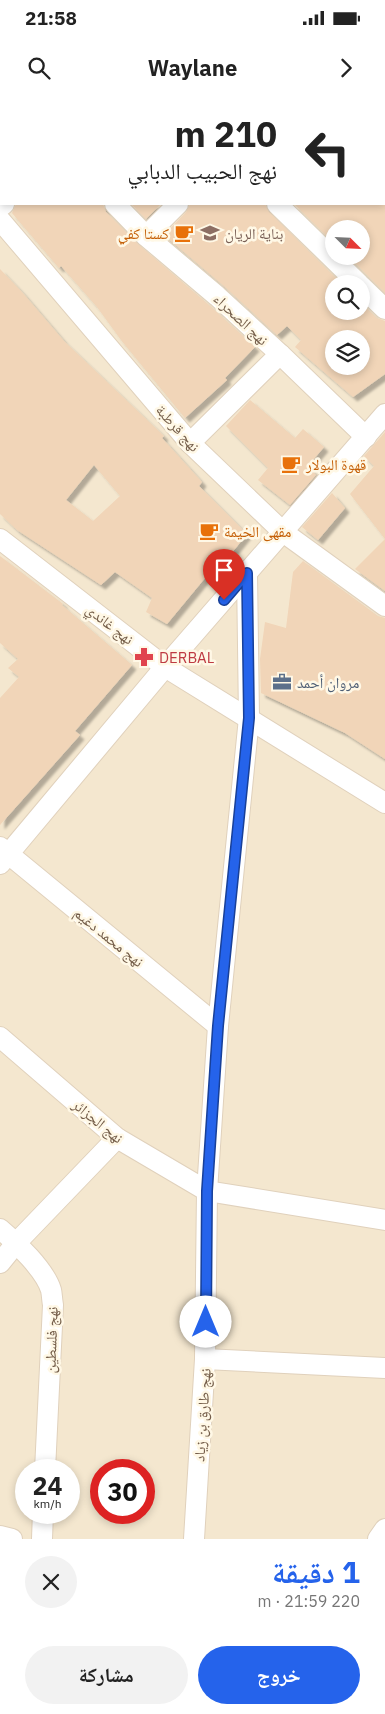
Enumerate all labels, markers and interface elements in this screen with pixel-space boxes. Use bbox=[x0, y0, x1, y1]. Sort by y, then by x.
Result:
text: 21:58 bbox=[25, 6, 77, 30]
text: Waylane bbox=[148, 53, 237, 82]
icon: search bbox=[25, 54, 53, 82]
icon: forward bbox=[332, 54, 360, 82]
text: 210 m bbox=[174, 111, 277, 157]
icon: left bbox=[295, 120, 360, 185]
text: نهج الحبيب الدبابي bbox=[128, 156, 277, 185]
north arrow bbox=[325, 220, 370, 265]
map controls bbox=[325, 220, 370, 375]
cafe icon: كستا كفي bbox=[173, 222, 195, 244]
school or university icon: بناية الريان bbox=[199, 222, 221, 244]
place label: كستا كفي bbox=[118, 224, 169, 245]
place label: بناية الريان bbox=[225, 224, 283, 244]
button: search bbox=[325, 275, 370, 320]
street label: نهج الصحراء bbox=[209, 289, 272, 350]
button: layers bbox=[325, 330, 370, 375]
street label: نهج قرطبة bbox=[151, 401, 204, 456]
cafe icon: قهوة البولار bbox=[280, 453, 302, 475]
place label: قهوة البولار bbox=[305, 455, 366, 474]
cafe icon: مقهى الخيمة bbox=[198, 520, 220, 542]
place label: مقهى الخيمة bbox=[224, 522, 291, 542]
pin bbox=[203, 549, 245, 600]
icon: arrive bbox=[210, 556, 238, 584]
street label: نهج غاندي bbox=[81, 600, 138, 651]
pharmacy icon: DERBAL bbox=[133, 646, 155, 668]
place label: DERBAL bbox=[159, 648, 215, 667]
office icon: مروان أحمد bbox=[271, 671, 293, 693]
place label: مروان أحمد bbox=[297, 673, 359, 693]
street label: نهج محمد دغيم bbox=[70, 903, 148, 972]
street label: نهج الجزائر bbox=[67, 1094, 127, 1148]
position arrow bbox=[179, 1295, 231, 1347]
street label: نهج فلسطين bbox=[40, 1306, 63, 1374]
street label: نهج طارق بن زياد bbox=[189, 1368, 216, 1462]
speed limit sign: 30 bbox=[90, 1459, 155, 1524]
text: 24 bbox=[32, 1469, 63, 1502]
text: km/h bbox=[33, 1496, 62, 1511]
text: 1 دقيقة bbox=[272, 1552, 360, 1591]
button: close bbox=[25, 1556, 77, 1608]
text: 220 m · 21:59 bbox=[258, 1591, 360, 1611]
button: مشاركة bbox=[25, 1646, 188, 1704]
button: خروج bbox=[198, 1646, 360, 1704]

